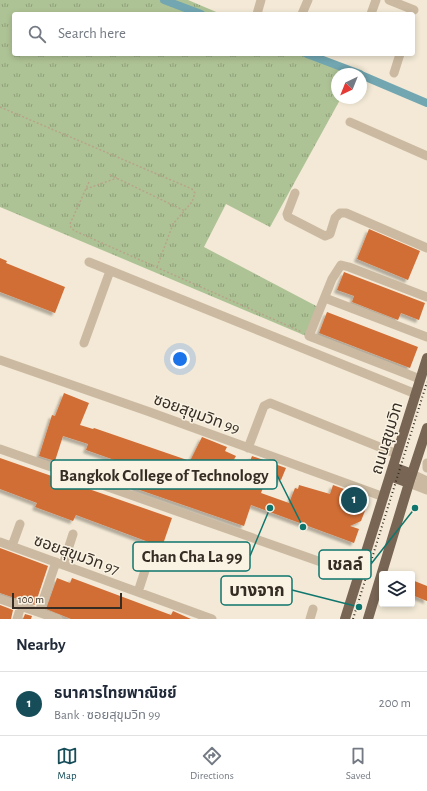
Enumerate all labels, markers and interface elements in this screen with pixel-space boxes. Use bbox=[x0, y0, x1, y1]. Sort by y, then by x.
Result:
search box bbox=[12, 12, 415, 56]
icon: search bbox=[26, 23, 48, 45]
text: Search here bbox=[58, 26, 126, 41]
north arrow bbox=[331, 68, 367, 104]
your location bbox=[170, 349, 190, 369]
street label: ซอยสุขุมวิท 99 bbox=[151, 391, 242, 438]
street label: ถนนสุขุมวิท bbox=[368, 400, 406, 477]
callout: Bangkok College of Technology bbox=[51, 460, 277, 489]
text: Bangkok College of Technology bbox=[59, 467, 269, 485]
pin: 1 bbox=[341, 485, 367, 515]
street label: ซอยสุขุมวิท 97 bbox=[31, 532, 122, 579]
callout: Chan Cha La 99 bbox=[133, 542, 250, 571]
text: Chan Cha La 99 bbox=[142, 548, 242, 565]
callout: เชลล์ bbox=[319, 550, 371, 579]
text: เชลล์ bbox=[327, 556, 363, 573]
map controls bbox=[379, 571, 415, 607]
button: layers bbox=[379, 571, 415, 607]
callout: บางจาก bbox=[221, 576, 292, 605]
text: บางจาก bbox=[229, 582, 285, 599]
scale bar bbox=[12, 591, 122, 610]
text: 100 m bbox=[18, 594, 44, 605]
text: Nearby bbox=[16, 636, 66, 653]
text: ธนาคารไทยพาณิชย์ bbox=[54, 686, 177, 701]
text: 1 bbox=[27, 697, 31, 710]
text: 200 m bbox=[379, 697, 411, 710]
text: Bank · ซอยสุขุมวิท 99 bbox=[54, 709, 160, 722]
tab: Map bbox=[56, 745, 78, 782]
tab: Directions bbox=[190, 745, 234, 782]
tab: Saved bbox=[346, 745, 371, 782]

